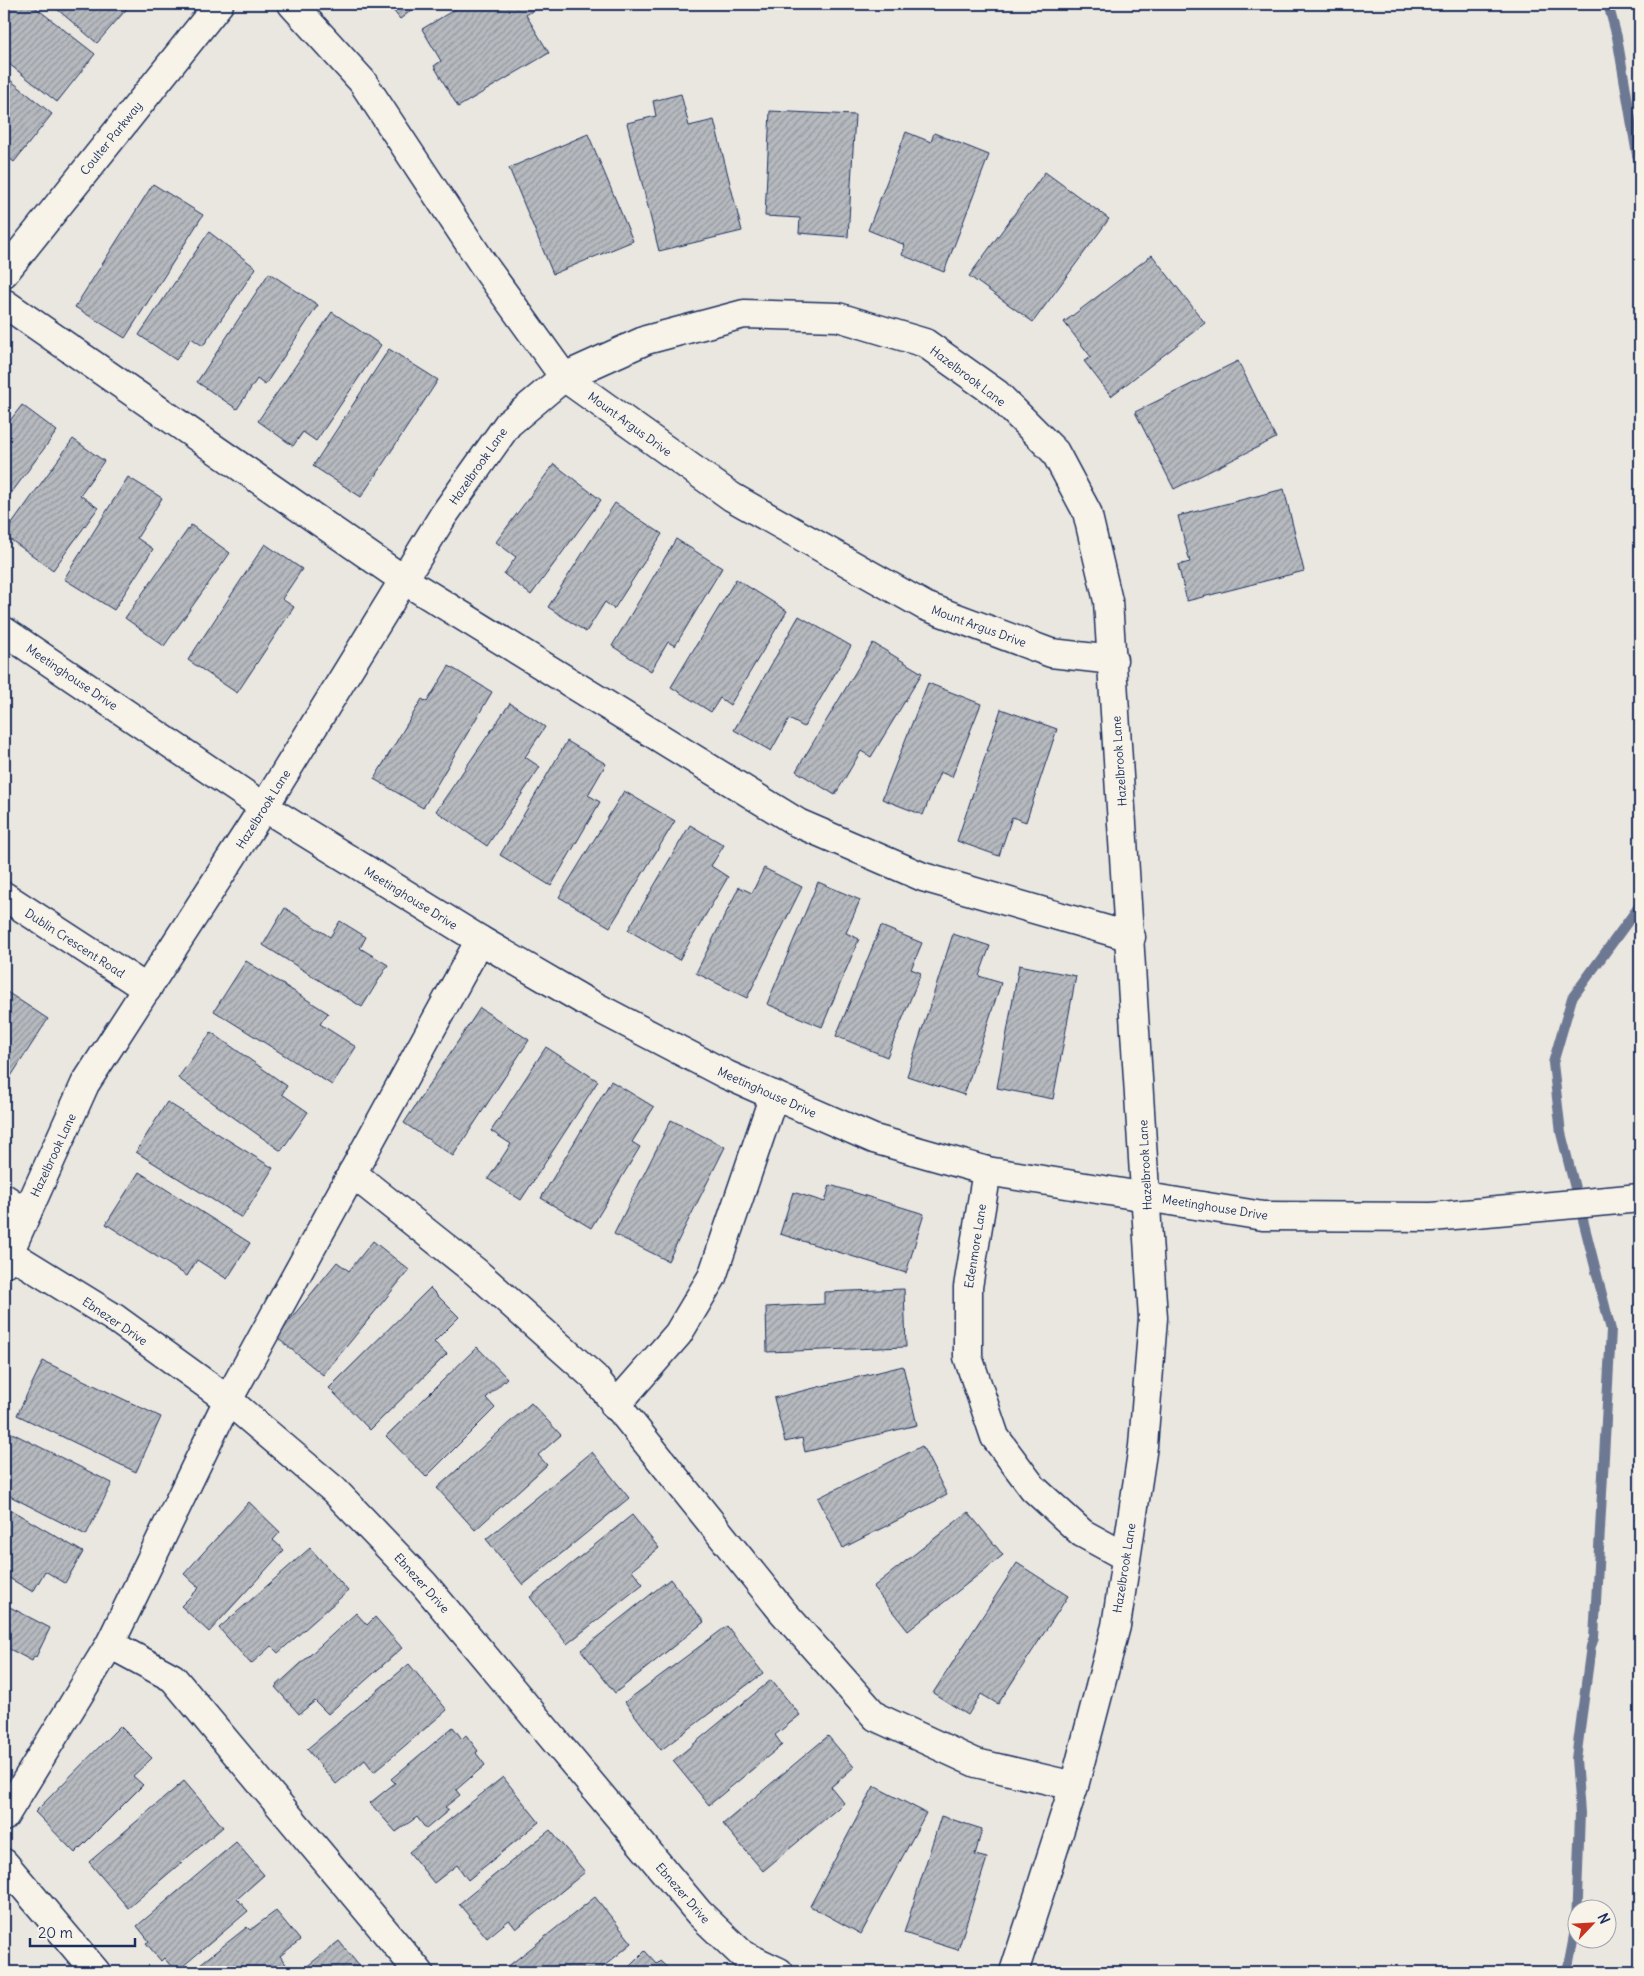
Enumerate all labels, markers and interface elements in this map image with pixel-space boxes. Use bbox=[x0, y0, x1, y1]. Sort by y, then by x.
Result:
street label: Coulter Parkway bbox=[77, 98, 145, 178]
street label: Hazelbrook Lane bbox=[927, 343, 1009, 409]
street label: Mount Argus Drive bbox=[585, 389, 675, 459]
street label: Hazelbrook Lane bbox=[446, 425, 510, 507]
street label: Mount Argus Drive bbox=[929, 602, 1029, 650]
street label: Meetinghouse Drive bbox=[24, 641, 120, 713]
street label: Hazelbrook Lane bbox=[1108, 715, 1130, 807]
street label: Hazelbrook Lane bbox=[233, 767, 293, 851]
street label: Meetinghouse Drive bbox=[362, 863, 460, 933]
street label: Dublin Crescent Road bbox=[22, 905, 128, 981]
street label: Meetinghouse Drive bbox=[715, 1063, 819, 1121]
street label: Hazelbrook Lane bbox=[27, 1111, 79, 1199]
street label: Hazelbrook Lane bbox=[1135, 1119, 1155, 1211]
street label: Meetinghouse Drive bbox=[1161, 1191, 1269, 1223]
street label: Edenmore Lane bbox=[961, 1203, 989, 1289]
street label: Ebnezer Drive bbox=[80, 1294, 150, 1348]
street label: Hazelbrook Lane bbox=[1109, 1522, 1139, 1614]
street label: Ebnezer Drive bbox=[391, 1550, 453, 1616]
street label: Ebnezer Drive bbox=[653, 1860, 713, 1926]
north arrow bbox=[1566, 1898, 1616, 1948]
text: N bbox=[1594, 1910, 1614, 1927]
scale bar bbox=[30, 1916, 135, 1948]
text: 20 m bbox=[38, 1923, 73, 1942]

